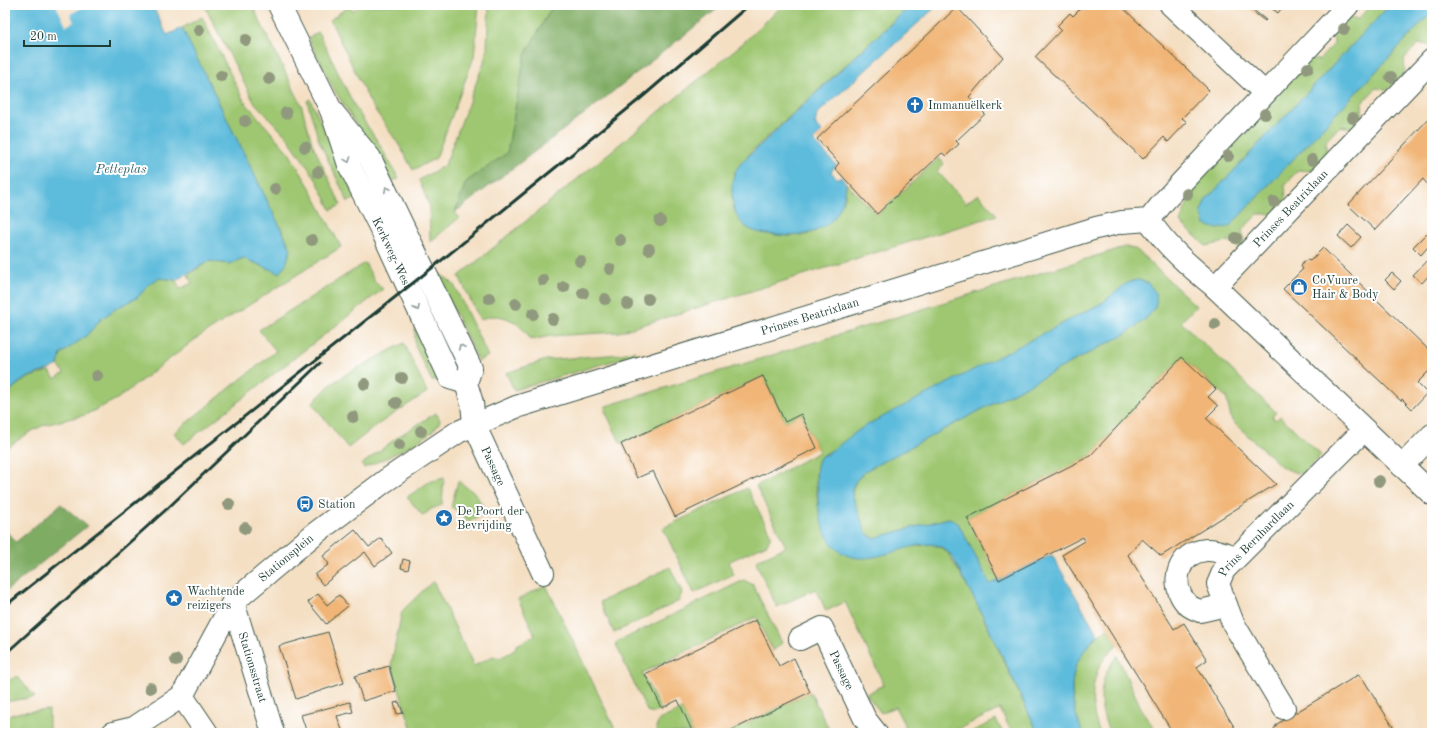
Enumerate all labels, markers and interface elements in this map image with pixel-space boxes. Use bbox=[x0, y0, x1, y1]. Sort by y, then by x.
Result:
scale bar bbox=[24, 22, 110, 48]
text: 20 m bbox=[30, 31, 57, 43]
church icon: Immanuëlkerk bbox=[905, 95, 925, 115]
place label: Immanuëlkerk bbox=[928, 100, 1002, 112]
one-way arrow bbox=[344, 157, 352, 164]
water label: Petteplas bbox=[95, 163, 147, 176]
street label: Prinses Beatrixlaan bbox=[1251, 167, 1331, 250]
one-way arrow bbox=[384, 186, 391, 193]
street label: Kerkweg-West bbox=[369, 216, 413, 291]
place label: CoVuure Hair & Body bbox=[1312, 275, 1379, 301]
shop icon: CoVuure Hair & Body bbox=[1289, 277, 1309, 297]
street label: Prinses Beatrixlaan bbox=[759, 296, 861, 338]
one-way arrow bbox=[412, 304, 420, 312]
one-way arrow bbox=[458, 343, 466, 351]
street label: Passage bbox=[478, 445, 507, 488]
bus stop icon: Station bbox=[295, 494, 315, 514]
street label: Prins Bernhardlaan bbox=[1217, 498, 1297, 578]
place label: Station bbox=[318, 499, 356, 511]
place label: De Poort der Bevrijding bbox=[457, 506, 524, 532]
place icon: De Poort der Bevrijding bbox=[434, 508, 454, 528]
street label: Stationsplein bbox=[257, 532, 316, 585]
place label: Wachtende reizigers bbox=[187, 586, 245, 612]
place icon: Wachtende reizigers bbox=[164, 588, 184, 608]
street label: Stationsstraat bbox=[235, 631, 268, 704]
street label: Passage bbox=[827, 649, 856, 692]

